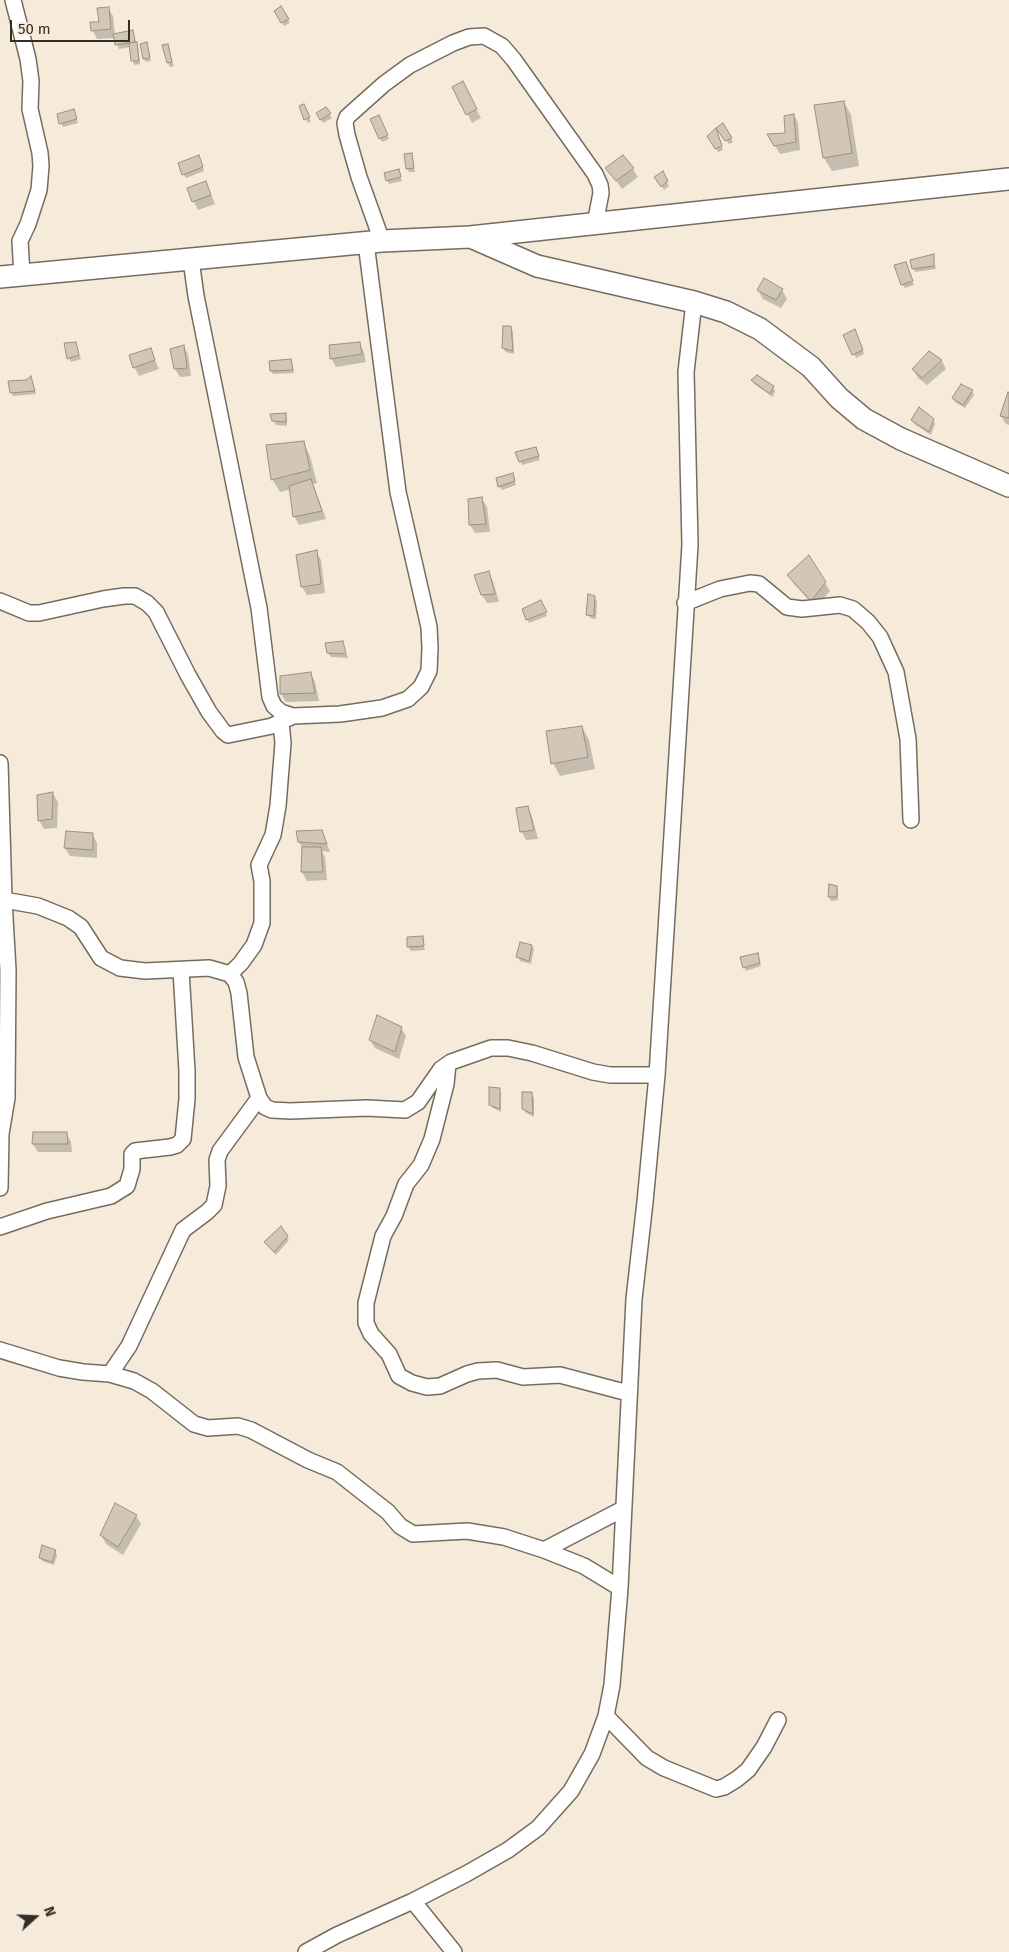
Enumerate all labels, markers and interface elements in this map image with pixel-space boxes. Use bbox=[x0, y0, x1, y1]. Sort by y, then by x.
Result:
scale bar bbox=[12, 10, 132, 42]
text: 50 m bbox=[18, 20, 51, 38]
north arrow bbox=[10, 1892, 60, 1942]
text: N bbox=[40, 1904, 59, 1919]

